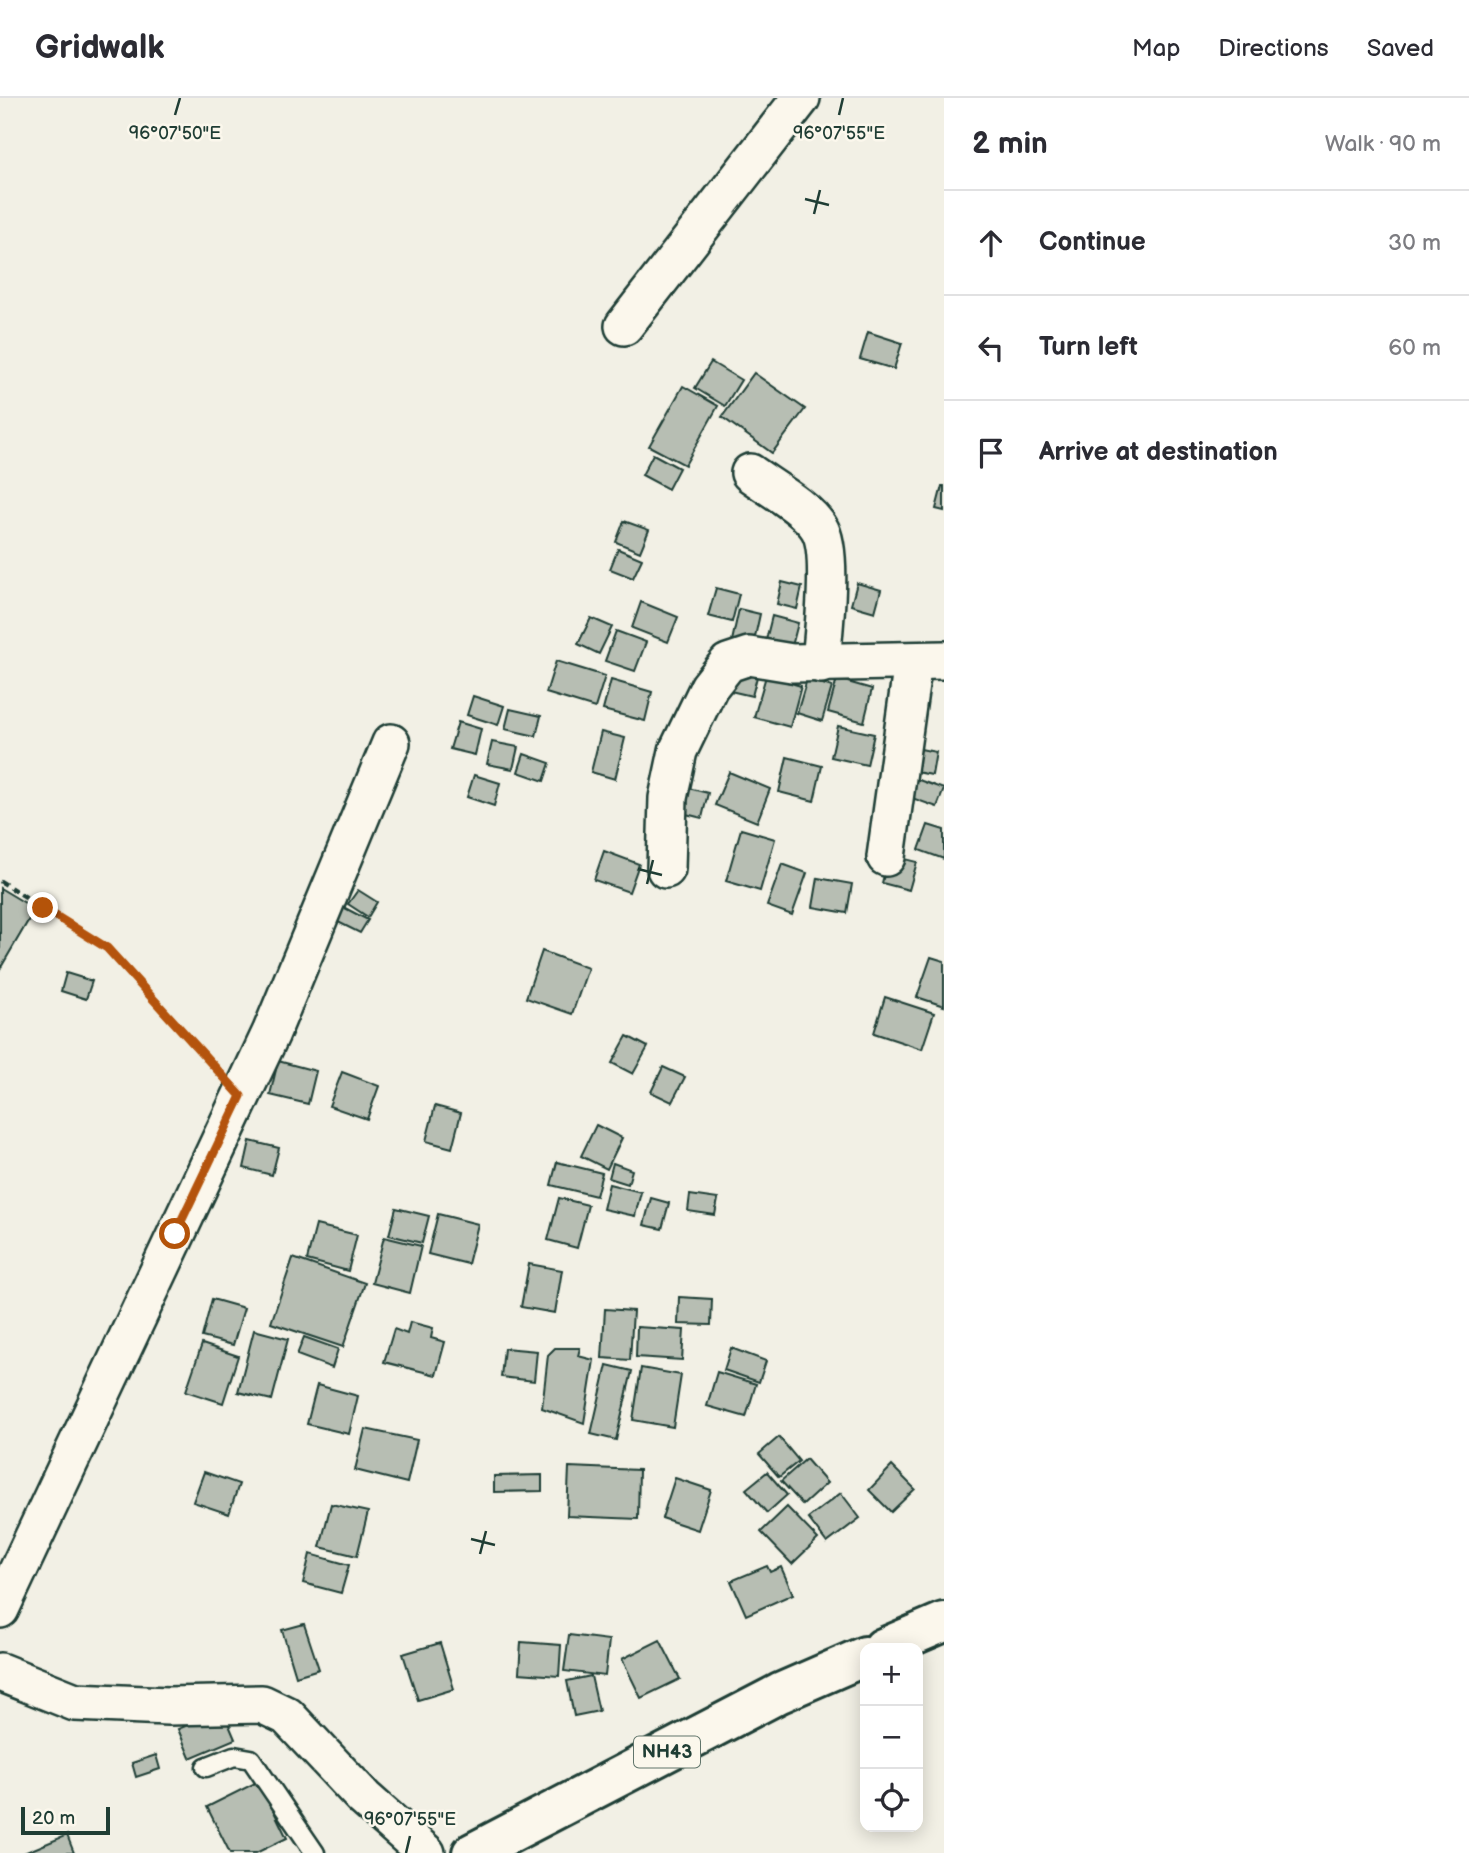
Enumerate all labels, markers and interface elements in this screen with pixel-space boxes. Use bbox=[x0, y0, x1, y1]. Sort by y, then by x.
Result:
text: Gridwalk bbox=[35, 28, 165, 68]
text: Map bbox=[1132, 34, 1180, 63]
text: Directions bbox=[1218, 34, 1329, 63]
text: Saved bbox=[1367, 34, 1434, 63]
text: 96°07'50"E bbox=[129, 123, 221, 144]
text: 96°07'55"E bbox=[793, 123, 885, 144]
text: 2 min bbox=[972, 126, 1048, 162]
text: Walk · 90 m bbox=[1325, 130, 1441, 158]
icon: ahead bbox=[972, 224, 1010, 262]
text: Continue bbox=[1039, 227, 1146, 258]
text: 30 m bbox=[1388, 229, 1441, 257]
icon: left bbox=[972, 329, 1010, 367]
text: Turn left bbox=[1039, 332, 1138, 363]
text: 60 m bbox=[1388, 334, 1441, 362]
icon: arrive bbox=[972, 434, 1010, 472]
text: Arrive at destination bbox=[1039, 437, 1278, 468]
route end bbox=[27, 892, 58, 923]
route start bbox=[159, 1218, 190, 1249]
map controls bbox=[860, 1643, 923, 1832]
button: + bbox=[860, 1643, 923, 1706]
button: − bbox=[860, 1706, 923, 1769]
road number: NH43 bbox=[634, 1736, 700, 1768]
button: locate bbox=[860, 1769, 923, 1832]
scale bar bbox=[21, 1804, 110, 1836]
text: 20 m bbox=[32, 1807, 75, 1830]
text: 96°07'55"E bbox=[364, 1809, 456, 1830]

